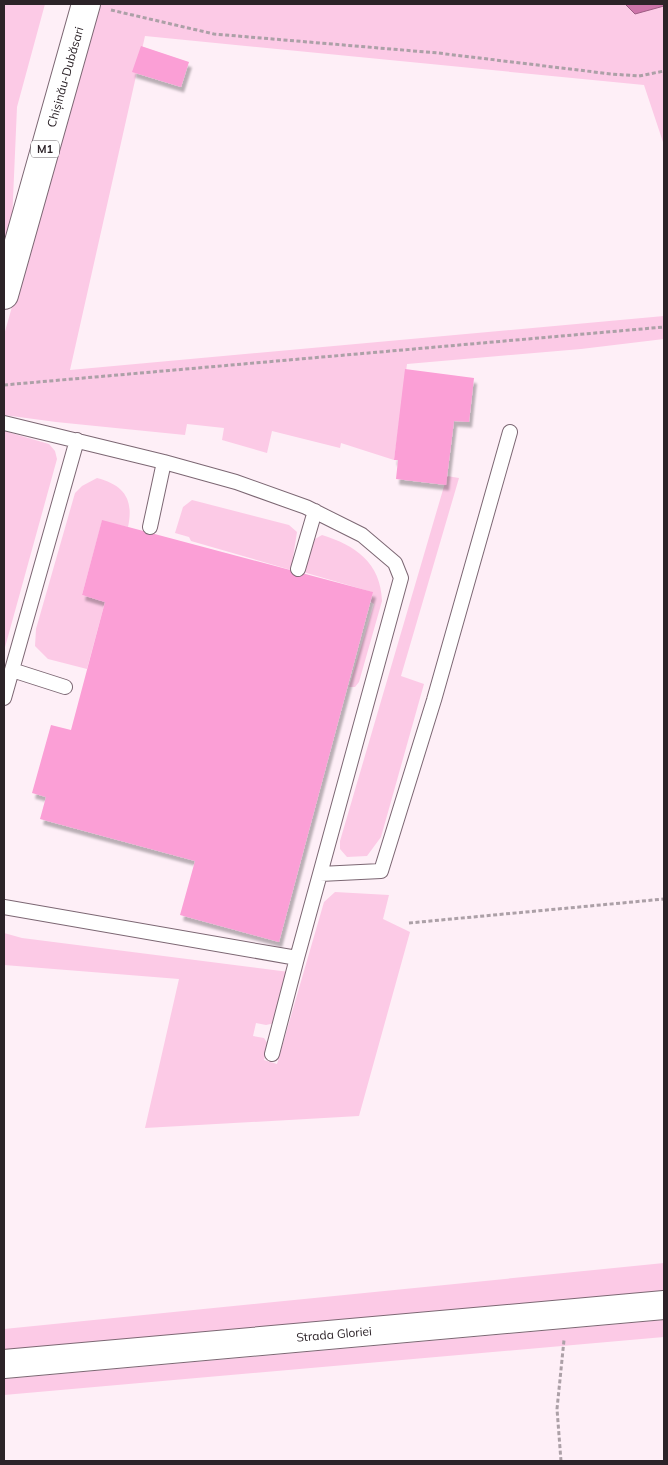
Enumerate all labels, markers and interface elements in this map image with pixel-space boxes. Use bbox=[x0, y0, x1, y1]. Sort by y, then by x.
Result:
street label: Chișinău-Dubăsari bbox=[43, 25, 88, 129]
road number: M1 bbox=[31, 140, 59, 158]
street label: Strada Gloriei bbox=[296, 1323, 373, 1345]

